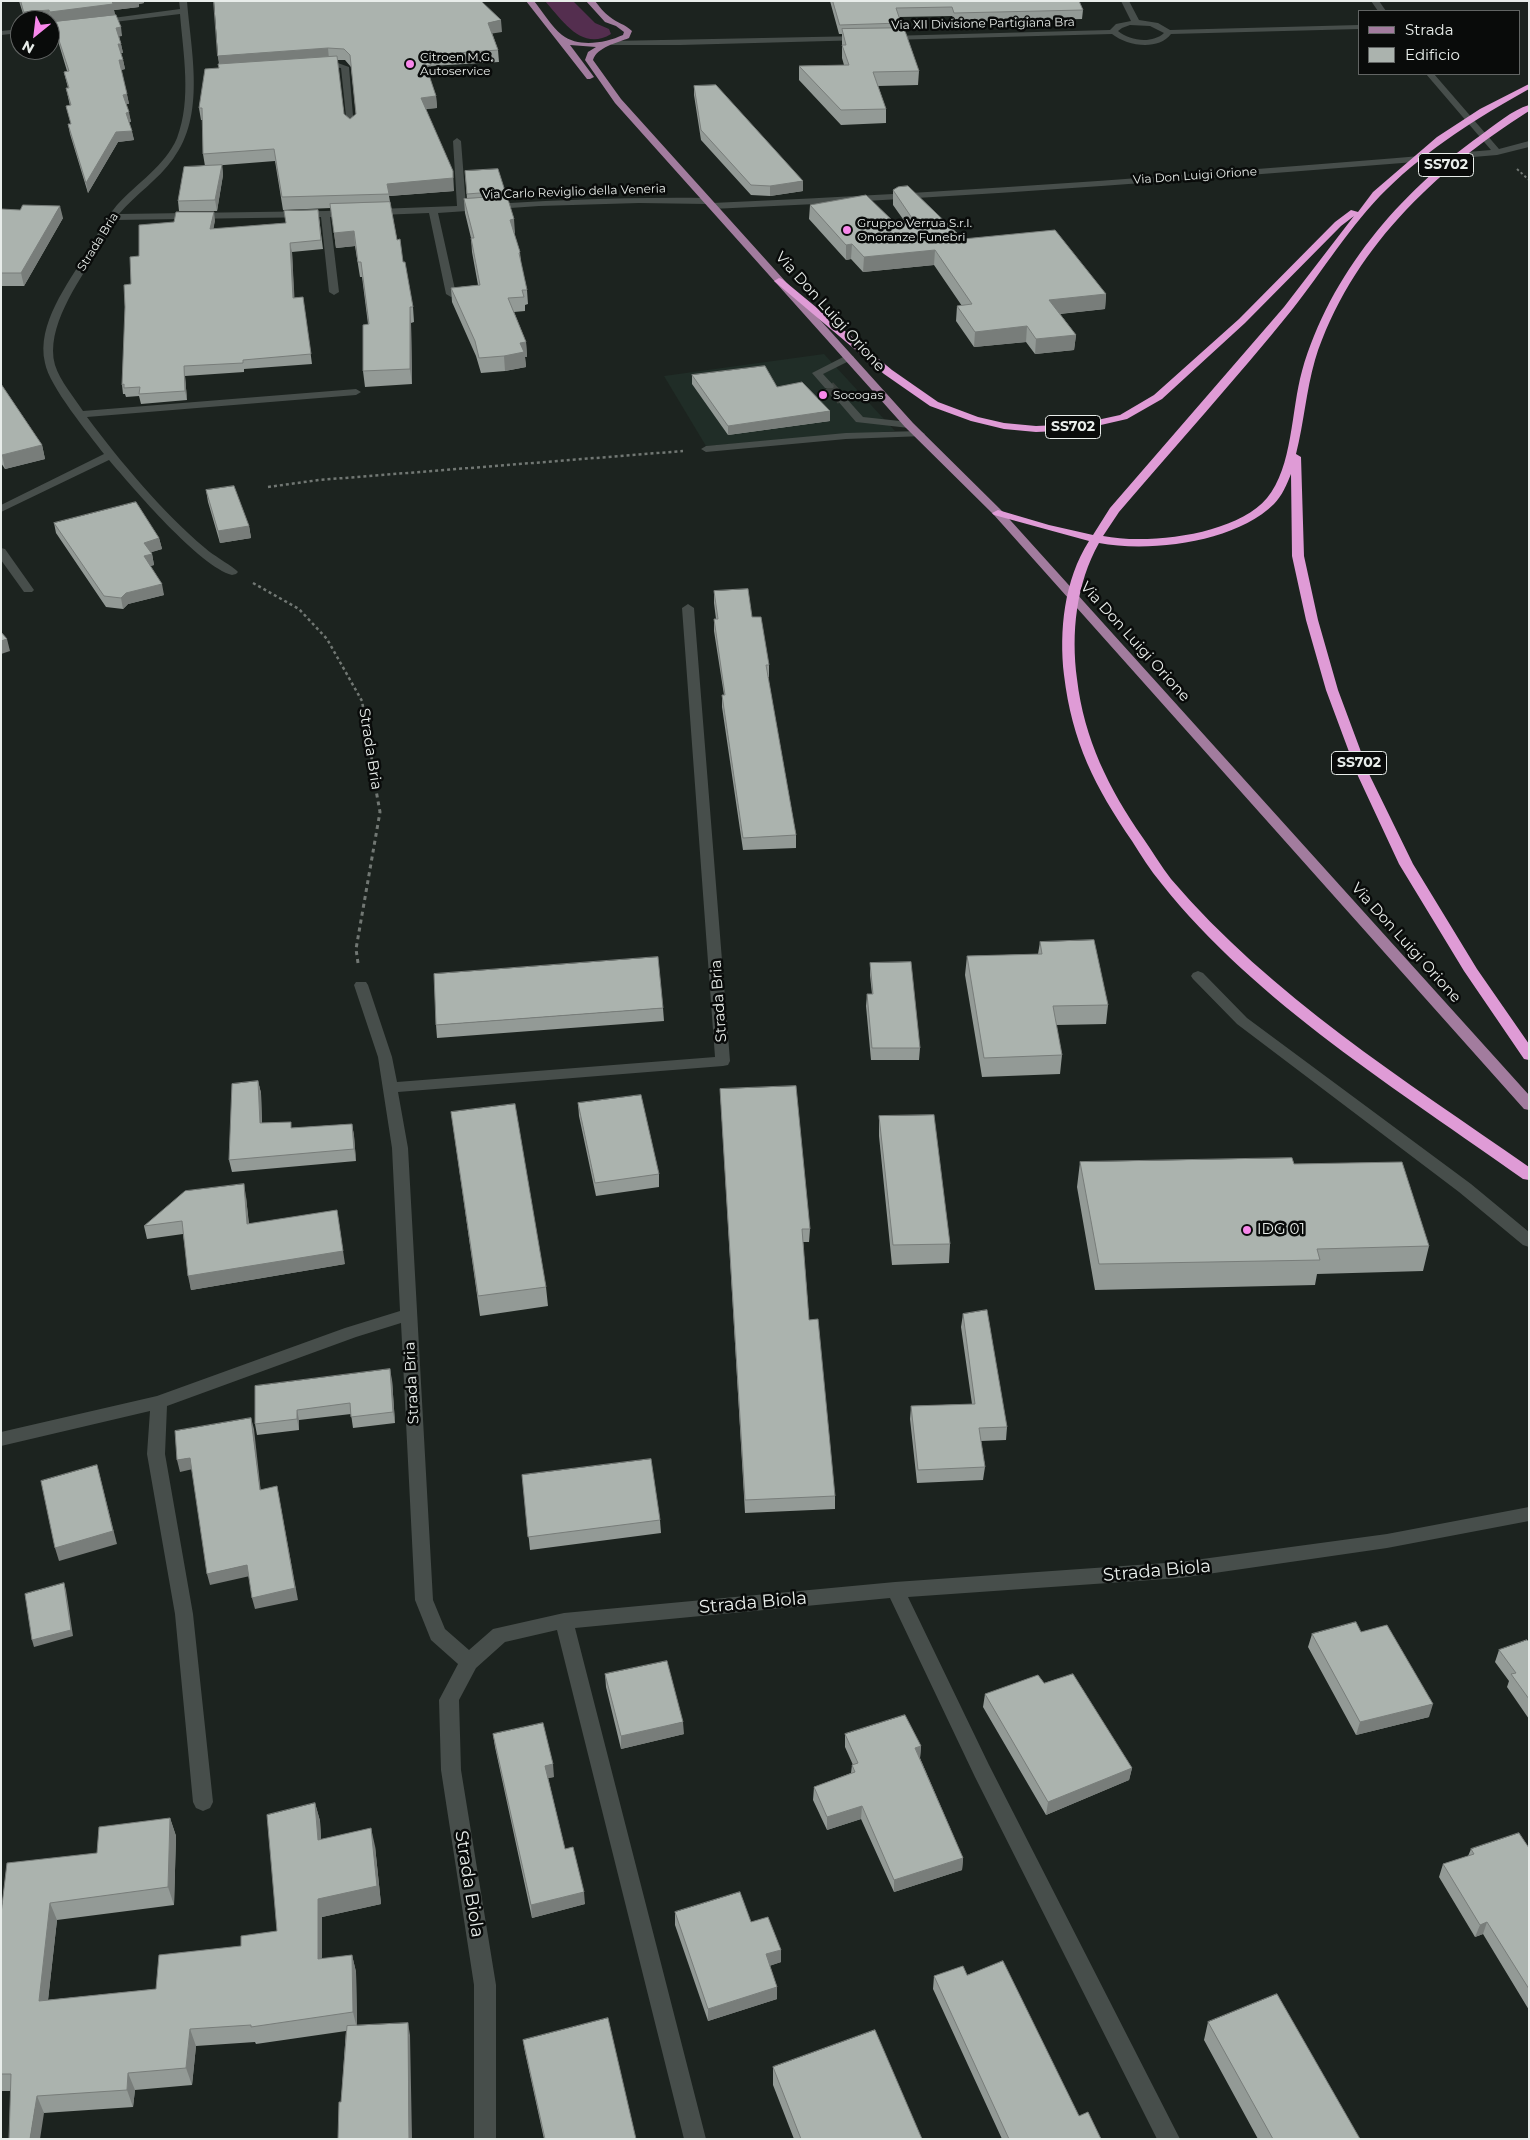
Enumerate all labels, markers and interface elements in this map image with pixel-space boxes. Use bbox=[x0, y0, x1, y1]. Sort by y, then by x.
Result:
north arrow bbox=[10, 10, 60, 60]
legend bbox=[1358, 10, 1520, 75]
street label: Via XII Divisione Partigiana Bra bbox=[891, 15, 1075, 33]
text: Strada bbox=[1405, 20, 1454, 39]
text: N bbox=[19, 37, 38, 58]
text: Edificio bbox=[1405, 45, 1460, 64]
place label: Citroen M.G. Autoservice bbox=[420, 50, 493, 78]
marker: Citroen M.G. Autoservice bbox=[404, 58, 416, 70]
road number: SS702 bbox=[1418, 154, 1474, 176]
street label: Via Don Luigi Orione bbox=[1133, 164, 1257, 188]
street label: Via Carlo Reviglio della Veneria bbox=[482, 182, 666, 202]
street label: Strada Bria bbox=[74, 210, 122, 274]
place label: Gruppo Verrua S.r.l. Onoranze Funebri bbox=[857, 216, 972, 244]
marker: Gruppo Verrua S.r.l. Onoranze Funebri bbox=[841, 224, 853, 236]
street label: Via Don Luigi Orione bbox=[771, 248, 889, 376]
place label: Socogas bbox=[833, 388, 883, 402]
marker: Socogas bbox=[817, 389, 829, 401]
road number: SS702 bbox=[1046, 416, 1100, 438]
street label: Via Don Luigi Orione bbox=[1076, 578, 1194, 706]
street label: Strada Bria bbox=[355, 707, 385, 791]
road number: SS702 bbox=[1332, 751, 1386, 774]
street label: Via Don Luigi Orione bbox=[1347, 879, 1465, 1007]
street label: Strada Bria bbox=[707, 959, 731, 1043]
place label: IDG 01 bbox=[1257, 1221, 1305, 1239]
marker: IDG 01 bbox=[1241, 1224, 1253, 1236]
street label: Strada Bria bbox=[401, 1341, 423, 1425]
street label: Strada Biola bbox=[1102, 1556, 1212, 1586]
street label: Strada Biola bbox=[698, 1588, 808, 1618]
street label: Strada Biola bbox=[450, 1829, 488, 1939]

